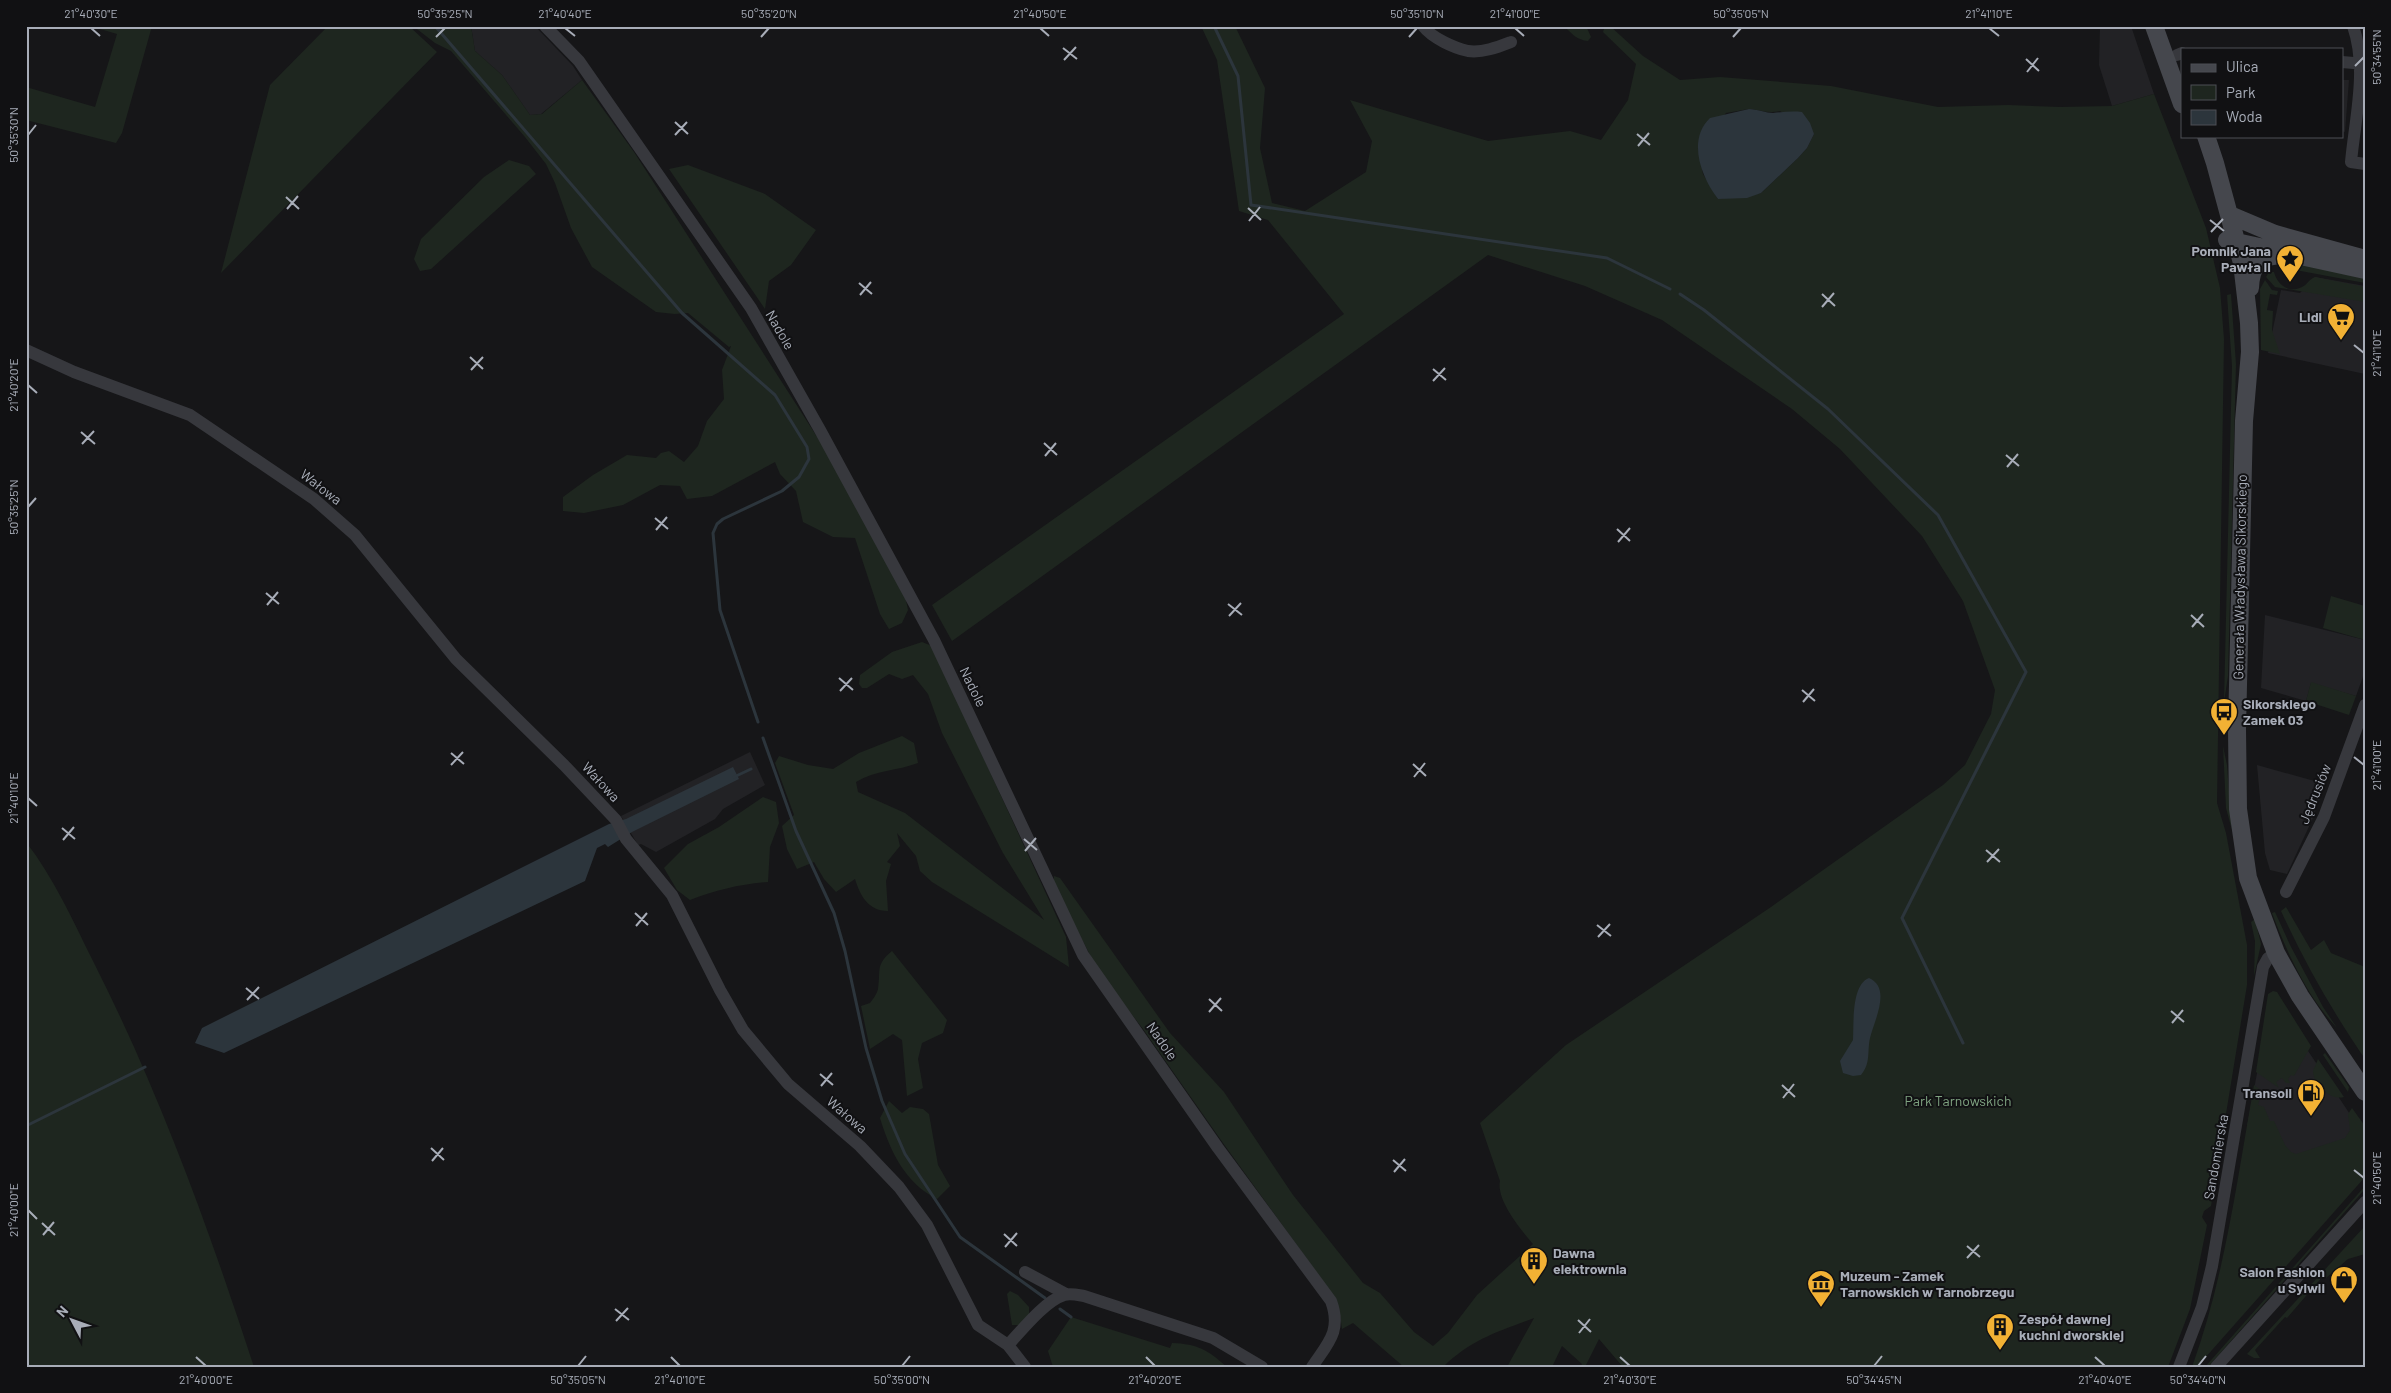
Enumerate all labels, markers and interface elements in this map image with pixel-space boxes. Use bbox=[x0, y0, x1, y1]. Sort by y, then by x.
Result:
text: 21°40'30"E bbox=[64, 6, 118, 20]
text: 50°35'25"N bbox=[417, 6, 473, 20]
text: 21°40'40"E bbox=[538, 6, 592, 20]
text: 50°35'20"N bbox=[741, 6, 797, 20]
text: 21°40'50"E bbox=[1013, 6, 1067, 20]
text: 50°35'10"N bbox=[1390, 6, 1444, 20]
text: 21°41'00"E bbox=[1490, 6, 1540, 20]
text: 50°35'05"N bbox=[1713, 6, 1769, 20]
text: 21°41'10"E bbox=[1965, 6, 2013, 20]
text: 50°34'55"N bbox=[2369, 29, 2383, 85]
legend bbox=[2181, 48, 2344, 138]
text: Ulica bbox=[2226, 57, 2258, 75]
text: Park bbox=[2226, 83, 2256, 101]
text: 50°35'30"N bbox=[6, 107, 20, 163]
text: Woda bbox=[2226, 107, 2262, 125]
place label: Pomnik Jana Pawła II bbox=[2191, 242, 2271, 275]
place icon: Pomnik Jana Pawła II bbox=[2275, 244, 2305, 283]
supermarket icon: Lidl bbox=[2326, 302, 2356, 341]
street label: Nadole bbox=[762, 307, 798, 352]
place label: Lidl bbox=[2299, 308, 2322, 325]
text: 21°41'10"E bbox=[2369, 329, 2383, 377]
text: 21°40'20"E bbox=[6, 358, 20, 412]
street label: Wałowa bbox=[297, 465, 345, 508]
street label: Generała Władysława Sikorskiego bbox=[2229, 474, 2250, 680]
text: 50°35'25"N bbox=[6, 479, 20, 535]
street label: Nadole bbox=[956, 664, 990, 710]
place label: Sikorskiego Zamek 03 bbox=[2243, 695, 2316, 728]
bus stop icon: Sikorskiego Zamek 03 bbox=[2209, 697, 2239, 736]
text: 21°41'00"E bbox=[2369, 740, 2383, 790]
street label: Wałowa bbox=[579, 758, 624, 805]
street label: Jędrusiów bbox=[2295, 761, 2334, 826]
text: 21°40'10"E bbox=[6, 772, 20, 824]
street label: Nadole bbox=[1143, 1018, 1182, 1063]
fuel station icon: Transoil bbox=[2296, 1078, 2326, 1117]
place label: Transoil bbox=[2242, 1084, 2292, 1101]
street label: Wałowa bbox=[824, 1092, 871, 1137]
park label: Park Tarnowskich bbox=[1905, 1092, 2011, 1109]
street label: Sandomierska bbox=[2200, 1113, 2231, 1201]
text: 21°40'50"E bbox=[2369, 1151, 2383, 1205]
text: 21°40'00"E bbox=[6, 1183, 20, 1237]
place label: Dawna elektrownia bbox=[1553, 1244, 1627, 1277]
building icon: Dawna elektrownia bbox=[1519, 1246, 1549, 1285]
place label: Salon Fashion u Sylwii bbox=[2239, 1263, 2325, 1296]
shop icon: Salon Fashion u Sylwii bbox=[2329, 1265, 2359, 1304]
place label: Muzeum - Zamek Tarnowskich w Tarnobrzegu bbox=[1840, 1267, 2014, 1300]
museum icon: Muzeum - Zamek Tarnowskich w Tarnobrzegu bbox=[1806, 1269, 1836, 1308]
north arrow bbox=[48, 1296, 98, 1346]
text: N bbox=[52, 1302, 71, 1320]
place label: Zespół dawnej kuchni dworskiej bbox=[2019, 1310, 2124, 1343]
building icon: Zespół dawnej kuchni dworskiej bbox=[1985, 1312, 2015, 1351]
text: 21°40'00"E bbox=[179, 1372, 233, 1386]
text: 50°35'05"N bbox=[550, 1372, 606, 1386]
text: 21°40'10"E bbox=[654, 1372, 706, 1386]
text: 50°35'00"N bbox=[874, 1372, 930, 1386]
text: 21°40'20"E bbox=[1128, 1372, 1182, 1386]
text: 21°40'30"E bbox=[1603, 1372, 1657, 1386]
text: 50°34'45"N bbox=[1846, 1372, 1902, 1386]
text: 21°40'40"E bbox=[2078, 1372, 2132, 1386]
text: 50°34'40"N bbox=[2170, 1372, 2226, 1386]

